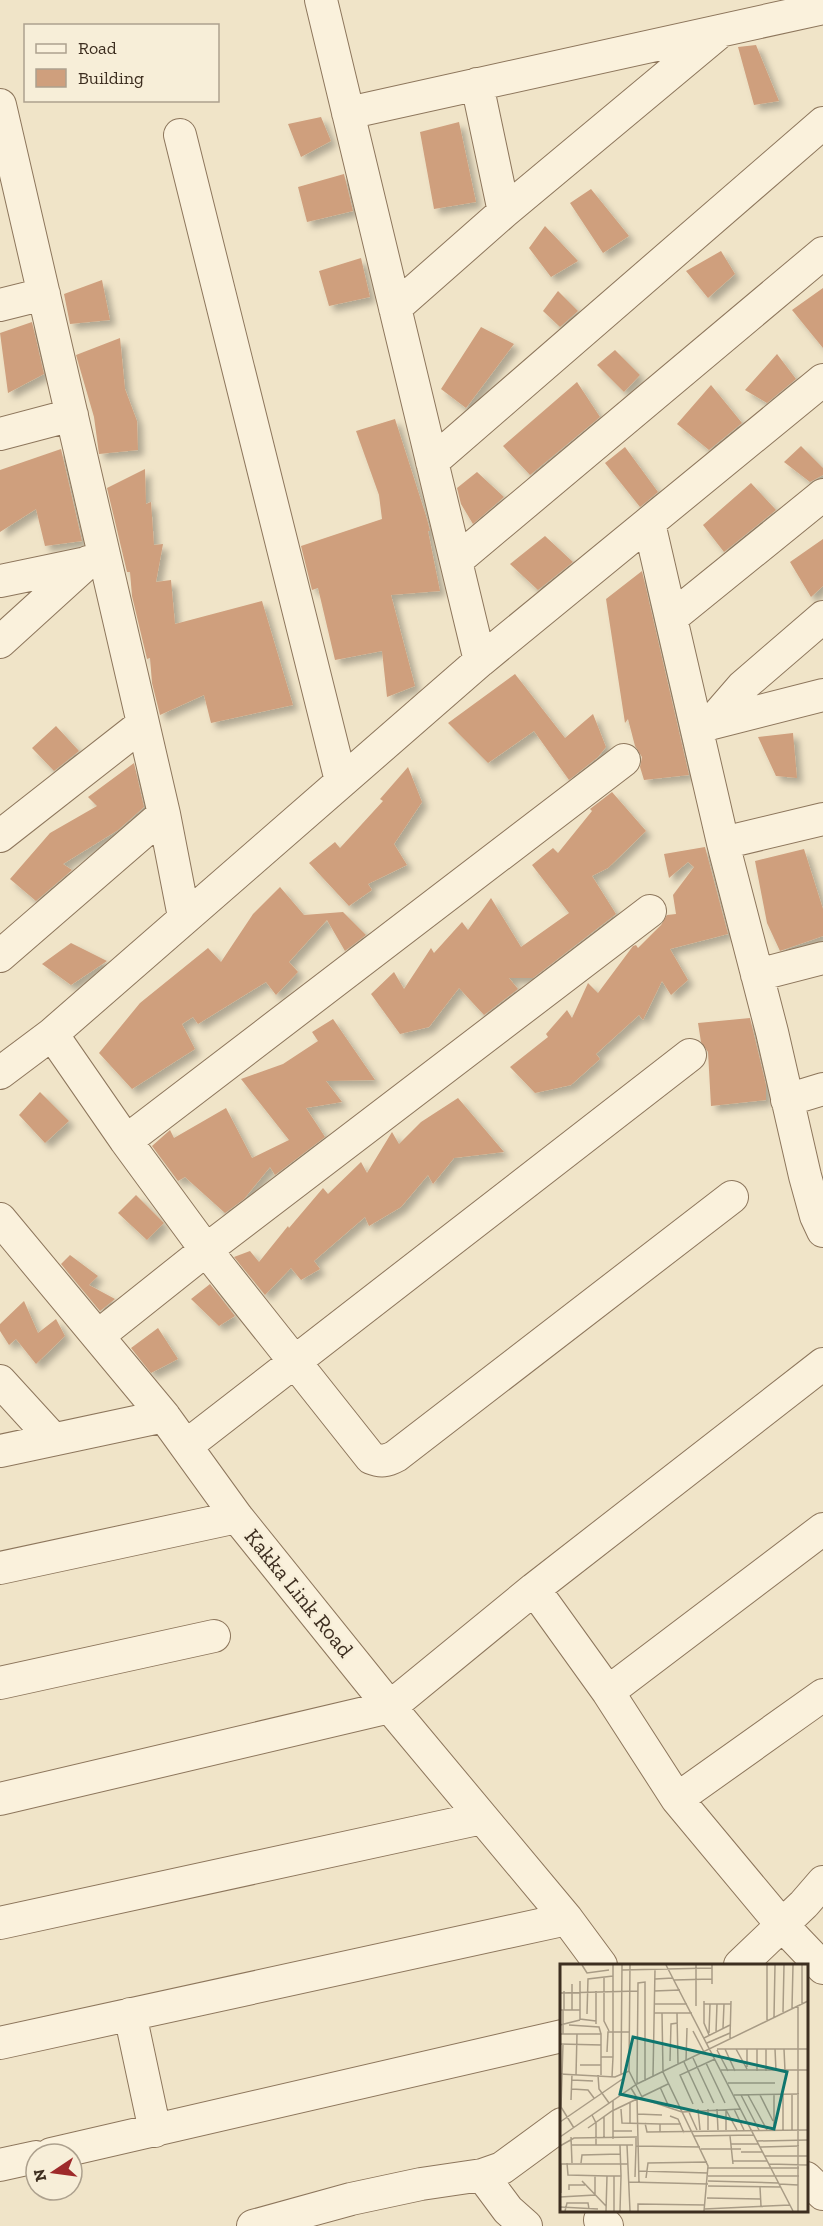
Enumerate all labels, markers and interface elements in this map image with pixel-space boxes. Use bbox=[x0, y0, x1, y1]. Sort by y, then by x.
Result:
legend bbox=[24, 24, 219, 102]
text: Road bbox=[78, 37, 117, 59]
text: Building bbox=[78, 67, 144, 89]
street label: Kakka Link Road bbox=[239, 1523, 359, 1663]
inset map bbox=[560, 1964, 808, 2211]
north arrow bbox=[24, 2142, 84, 2202]
text: N bbox=[29, 2167, 50, 2183]

